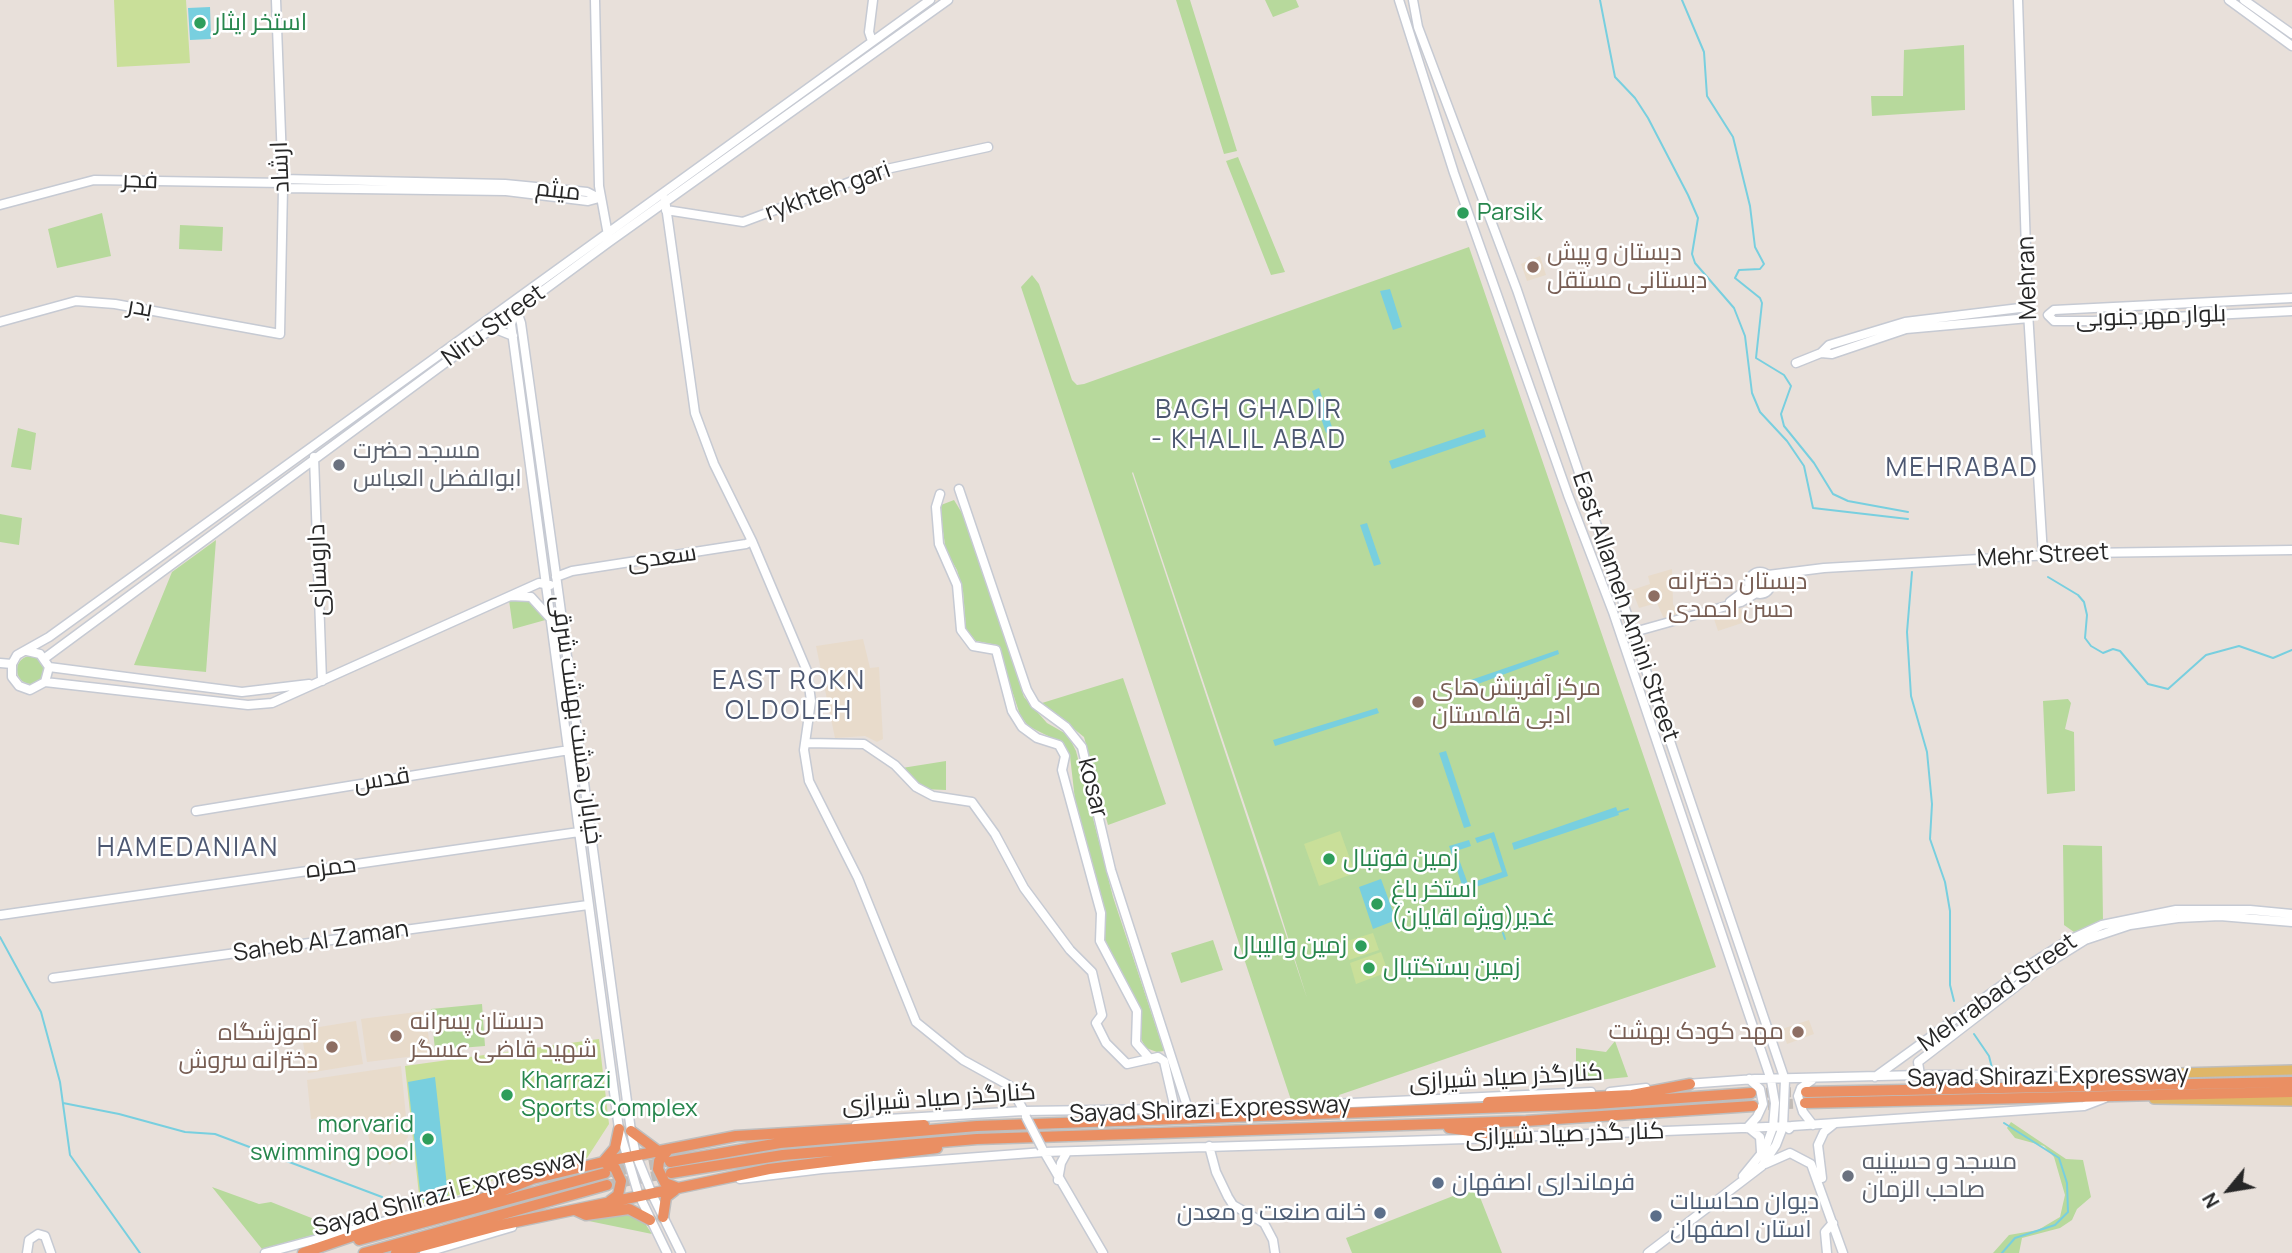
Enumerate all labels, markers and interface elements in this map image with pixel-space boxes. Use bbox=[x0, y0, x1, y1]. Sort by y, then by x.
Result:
place label: استخر ایثار bbox=[214, 9, 307, 37]
marker: استخر ایثار bbox=[192, 15, 208, 31]
street label: ارشاد bbox=[266, 141, 296, 193]
street label: rykhteh gari bbox=[761, 156, 895, 228]
street label: فجر bbox=[121, 166, 159, 196]
street label: میثم bbox=[534, 174, 582, 208]
place label: Parsik bbox=[1477, 199, 1543, 227]
marker: Parsik bbox=[1455, 205, 1471, 221]
street label: Mehran bbox=[2012, 235, 2044, 321]
place label: دبستان و پیش دبستانی مستقل bbox=[1547, 239, 1707, 295]
marker: دبستان و پیش دبستانی مستقل bbox=[1525, 259, 1541, 275]
street label: Niru Street bbox=[437, 279, 551, 373]
street label: بدر bbox=[125, 292, 155, 324]
street label: بلوار مهر جنوبی bbox=[2075, 300, 2227, 334]
district label: BAGH GHADIR - KHALIL ABAD bbox=[1153, 395, 1345, 457]
place label: مسجد حضرت ابوالفضل العباس bbox=[353, 437, 522, 493]
district label: MEHRABAD bbox=[1886, 453, 2038, 485]
marker: مسجد حضرت ابوالفضل العباس bbox=[331, 457, 347, 473]
street label: East Allameh Amini Street bbox=[1565, 468, 1685, 746]
street label: داروسازی bbox=[303, 523, 335, 617]
street label: Mehr Street bbox=[1976, 538, 2110, 574]
street label: سعدی bbox=[626, 539, 698, 577]
place label: دبستان دخترانه حسن احمدی bbox=[1668, 568, 1807, 624]
marker: دبستان دخترانه حسن احمدی bbox=[1646, 588, 1662, 604]
street label: خیابان هشت بهشت شرقی bbox=[544, 594, 608, 846]
district label: EAST ROKN OLDOLEH bbox=[713, 666, 865, 728]
place label: مرکز آفرینش‌های ادبی قلمستان bbox=[1432, 674, 1601, 730]
marker: مرکز آفرینش‌های ادبی قلمستان bbox=[1410, 694, 1426, 710]
street label: kosar bbox=[1071, 755, 1113, 821]
street label: قدس bbox=[352, 761, 412, 799]
district label: HAMEDANIAN bbox=[98, 833, 278, 865]
place label: زمین فوتبال bbox=[1343, 845, 1458, 873]
street label: حمزه bbox=[304, 851, 358, 885]
marker: زمین فوتبال bbox=[1321, 851, 1337, 867]
place label: استخر باغ غدیر(ویژه اقایان) bbox=[1391, 876, 1555, 932]
marker: استخر باغ غدیر(ویژه اقایان) bbox=[1369, 896, 1385, 912]
street label: Saheb Al Zaman bbox=[231, 915, 411, 969]
street label: Mehrabad Street bbox=[1913, 928, 2083, 1058]
place label: زمین والیبال bbox=[1233, 932, 1347, 960]
marker: زمین والیبال bbox=[1353, 938, 1369, 954]
place label: زمین بستکتبال bbox=[1383, 954, 1520, 982]
marker: زمین بستکتبال bbox=[1361, 960, 1377, 976]
place label: دبستان پسرانه شهید قاضی عسگر bbox=[410, 1008, 597, 1064]
place label: مهد کودک بهشت bbox=[1609, 1018, 1784, 1046]
place label: آموزشگاه دخترانه سروش bbox=[179, 1019, 318, 1075]
marker: مهد کودک بهشت bbox=[1790, 1024, 1806, 1040]
marker: دبستان پسرانه شهید قاضی عسگر bbox=[388, 1028, 404, 1044]
marker: آموزشگاه دخترانه سروش bbox=[324, 1039, 340, 1055]
street label: کنارگذر صیاد شیرازی bbox=[1408, 1059, 1604, 1097]
street label: Sayad Shirazi Expressway bbox=[1907, 1060, 2189, 1094]
place label: Kharrazi Sports Complex bbox=[521, 1067, 698, 1123]
street label: کنارگذر صیاد شیرازی bbox=[841, 1078, 1037, 1120]
marker: Kharrazi Sports Complex bbox=[499, 1087, 515, 1103]
street label: Sayad Shirazi Expressway bbox=[1069, 1091, 1351, 1129]
place label: morvarid swimming pool bbox=[250, 1111, 414, 1167]
street label: کنار گذر صیاد شیرازی bbox=[1465, 1117, 1665, 1153]
marker: morvarid swimming pool bbox=[420, 1131, 436, 1147]
street label: Sayad Shirazi Expressway bbox=[310, 1143, 590, 1243]
place label: مسجد و حسینیه صاحب الزمان bbox=[1862, 1148, 2017, 1204]
north arrow bbox=[2194, 1155, 2264, 1225]
marker: مسجد و حسینیه صاحب الزمان bbox=[1840, 1168, 1856, 1184]
place label: فرمانداری اصفهان bbox=[1452, 1169, 1635, 1197]
marker: فرمانداری اصفهان bbox=[1430, 1175, 1446, 1191]
place label: دیوان محاسبات استان اصفهان bbox=[1670, 1188, 1819, 1244]
text: N bbox=[2196, 1188, 2225, 1213]
place label: خانه صنعت و معدن bbox=[1177, 1199, 1366, 1227]
marker: خانه صنعت و معدن bbox=[1372, 1205, 1388, 1221]
marker: دیوان محاسبات استان اصفهان bbox=[1648, 1208, 1664, 1224]

